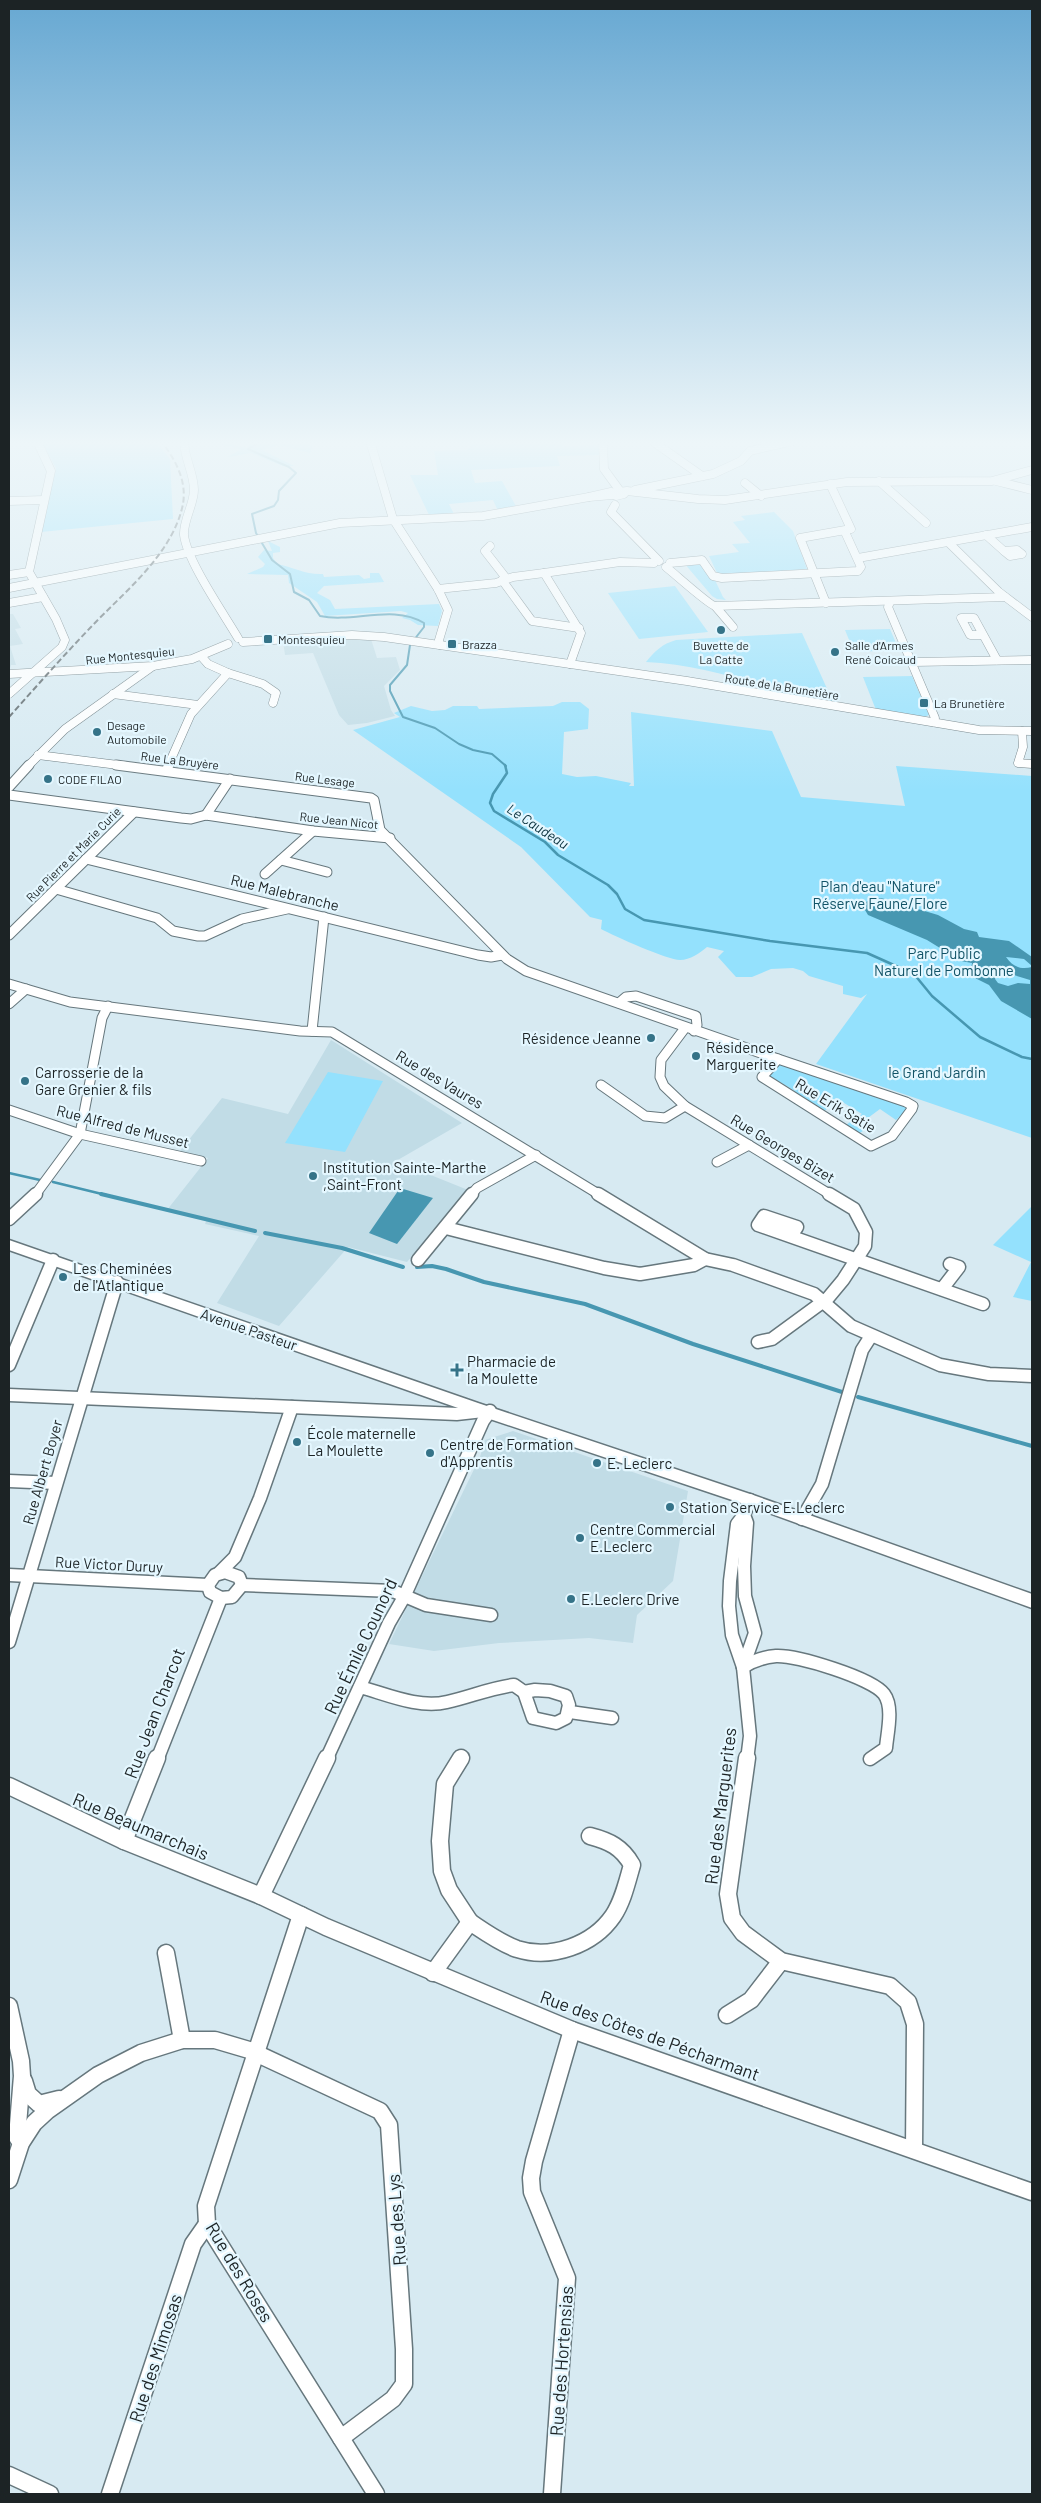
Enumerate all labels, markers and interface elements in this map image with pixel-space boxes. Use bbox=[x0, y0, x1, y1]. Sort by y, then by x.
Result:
marker: Buvette de La Catte bbox=[715, 624, 727, 636]
place label: Montesquieu bbox=[278, 632, 345, 646]
marker: Montesquieu bbox=[262, 633, 274, 645]
place label: Brazza bbox=[462, 637, 497, 651]
marker: Brazza bbox=[446, 638, 458, 650]
place label: Buvette de La Catte bbox=[693, 638, 749, 666]
place label: Salle d'Armes René Coicaud bbox=[845, 638, 916, 666]
street label: Rue Montesquieu bbox=[85, 643, 175, 667]
marker: Salle d'Armes René Coicaud bbox=[829, 646, 841, 658]
street label: Route de la Brunetière bbox=[724, 670, 840, 702]
place label: La Brunetière bbox=[934, 696, 1005, 710]
marker: La Brunetière bbox=[918, 697, 930, 709]
place label: Desage Automobile bbox=[107, 718, 167, 746]
marker: Desage Automobile bbox=[91, 726, 103, 738]
street label: Rue La Bruyère bbox=[140, 748, 220, 772]
street label: Rue Lesage bbox=[294, 768, 356, 790]
place label: CODE FILAO bbox=[58, 772, 122, 786]
marker: CODE FILAO bbox=[42, 773, 54, 785]
water label: Le Caudeau bbox=[504, 800, 572, 852]
street label: Rue Pierre et Marie Curie bbox=[23, 804, 123, 904]
street label: Rue Jean Nicot bbox=[299, 809, 379, 831]
street label: Rue Malebranche bbox=[229, 870, 341, 914]
park label: Plan d'eau "Nature" Réserve Faune/Flore bbox=[812, 877, 948, 912]
park label: Parc Public Naturel de Pombonne bbox=[874, 944, 1014, 979]
place label: Résidence Jeanne bbox=[522, 1029, 641, 1047]
marker: Résidence Jeanne bbox=[645, 1032, 657, 1044]
place label: Résidence Marguerite bbox=[706, 1038, 776, 1073]
street label: Rue des Vaures bbox=[393, 1046, 487, 1112]
marker: Résidence Marguerite bbox=[690, 1050, 702, 1062]
place label: Carrosserie de la Gare Grenier & fils bbox=[35, 1063, 152, 1098]
park label: le Grand Jardin bbox=[888, 1063, 986, 1081]
street label: Rue Erik Satie bbox=[792, 1074, 880, 1136]
marker: Carrosserie de la Gare Grenier & fils bbox=[19, 1075, 31, 1087]
street label: Rue Alfred de Musset bbox=[55, 1101, 191, 1151]
street label: Rue Georges Bizet bbox=[728, 1110, 838, 1186]
place label: Institution Sainte-Marthe ,Saint-Front bbox=[323, 1158, 486, 1193]
marker: Institution Sainte-Marthe ,Saint-Front bbox=[307, 1170, 319, 1182]
place label: Les Cheminées de l'Atlantique bbox=[73, 1259, 172, 1294]
marker: Les Cheminées de l'Atlantique bbox=[57, 1271, 69, 1283]
street label: Avenue Pasteur bbox=[198, 1304, 300, 1354]
place label: Pharmacie de la Moulette bbox=[467, 1352, 556, 1387]
marker: Pharmacie de la Moulette bbox=[451, 1364, 463, 1376]
street label: Rue Albert Boyer bbox=[18, 1417, 66, 1527]
place label: École maternelle La Moulette bbox=[307, 1424, 416, 1459]
place label: Centre de Formation d'Apprentis bbox=[440, 1435, 573, 1470]
marker: École maternelle La Moulette bbox=[291, 1436, 303, 1448]
marker: Centre de Formation d'Apprentis bbox=[424, 1447, 436, 1459]
place label: E. Leclerc bbox=[607, 1454, 672, 1472]
marker: E. Leclerc bbox=[591, 1457, 603, 1469]
place label: Station Service E.Leclerc bbox=[680, 1498, 845, 1516]
marker: Station Service E.Leclerc bbox=[664, 1501, 676, 1513]
place label: Centre Commercial E.Leclerc bbox=[590, 1520, 715, 1555]
marker: Centre Commercial E.Leclerc bbox=[574, 1532, 586, 1544]
street label: Rue Victor Duruy bbox=[55, 1552, 164, 1576]
street label: Rue Émile Counord bbox=[319, 1574, 401, 1718]
place label: E.Leclerc Drive bbox=[581, 1590, 680, 1608]
marker: E.Leclerc Drive bbox=[565, 1593, 577, 1605]
street label: Rue Jean Charcot bbox=[119, 1645, 189, 1781]
street label: Rue des Marguerites bbox=[699, 1726, 741, 1886]
street label: Rue Beaumarchais bbox=[70, 1787, 212, 1865]
street label: Rue des Côtes de Pécharmant bbox=[537, 1985, 763, 2085]
street label: Rue des Lys bbox=[382, 2173, 410, 2267]
street label: Rue des Roses bbox=[201, 2218, 279, 2326]
street label: Rue des Hortensias bbox=[545, 2285, 577, 2437]
street label: Rue des Mimosas bbox=[124, 2291, 186, 2425]

